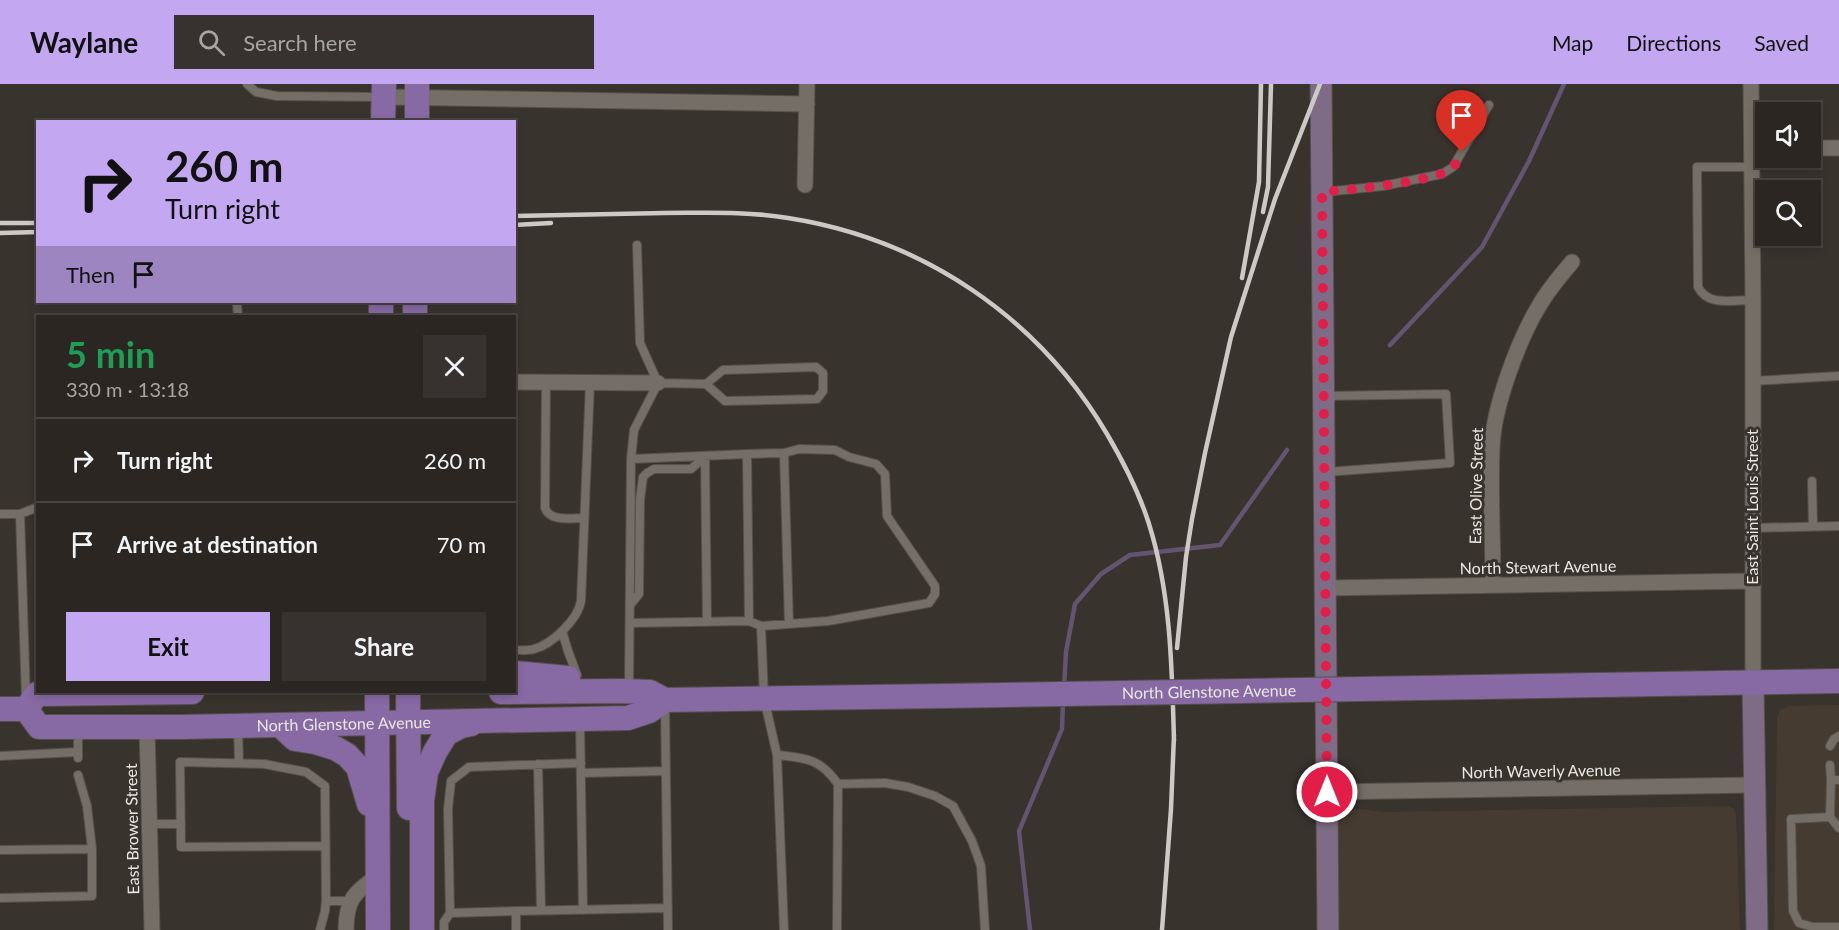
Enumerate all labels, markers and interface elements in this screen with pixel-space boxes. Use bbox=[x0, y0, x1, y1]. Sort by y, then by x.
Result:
search box bbox=[174, 15, 594, 69]
text: Waylane bbox=[30, 25, 138, 59]
icon: search bbox=[195, 26, 228, 59]
text: Search here bbox=[243, 29, 357, 56]
text: Map bbox=[1552, 30, 1593, 55]
text: Directions bbox=[1626, 30, 1721, 55]
text: Saved bbox=[1754, 30, 1809, 55]
pin bbox=[1436, 90, 1487, 152]
icon: arrive bbox=[1445, 99, 1478, 132]
map controls bbox=[1755, 102, 1821, 246]
button: sound bbox=[1755, 102, 1821, 168]
text: 260 m bbox=[165, 141, 283, 191]
icon: right bbox=[66, 144, 144, 222]
button: search bbox=[1755, 180, 1821, 246]
text: Turn right bbox=[165, 192, 280, 225]
icon: arrive bbox=[127, 258, 160, 291]
text: Then bbox=[66, 261, 115, 288]
text: 5 min bbox=[66, 332, 155, 376]
button: close bbox=[423, 335, 486, 398]
text: 330 m · 13:18 bbox=[66, 377, 189, 401]
street label: East Olive Street bbox=[1465, 427, 1486, 545]
street label: East Saint Louis Street bbox=[1742, 429, 1761, 585]
icon: right bbox=[66, 444, 99, 477]
text: Turn right bbox=[117, 447, 212, 474]
text: 260 m bbox=[424, 447, 486, 474]
icon: arrive bbox=[66, 528, 99, 561]
text: Arrive at destination bbox=[117, 531, 318, 558]
text: 70 m bbox=[437, 531, 486, 558]
street label: North Stewart Avenue bbox=[1460, 556, 1616, 577]
button: Exit bbox=[66, 612, 270, 681]
button: Share bbox=[282, 612, 486, 681]
street label: North Glenstone Avenue bbox=[1122, 680, 1296, 702]
street label: North Glenstone Avenue bbox=[257, 712, 431, 734]
position arrow bbox=[1295, 760, 1359, 824]
street label: North Waverly Avenue bbox=[1461, 760, 1621, 781]
street label: East Brower Street bbox=[121, 763, 142, 895]

